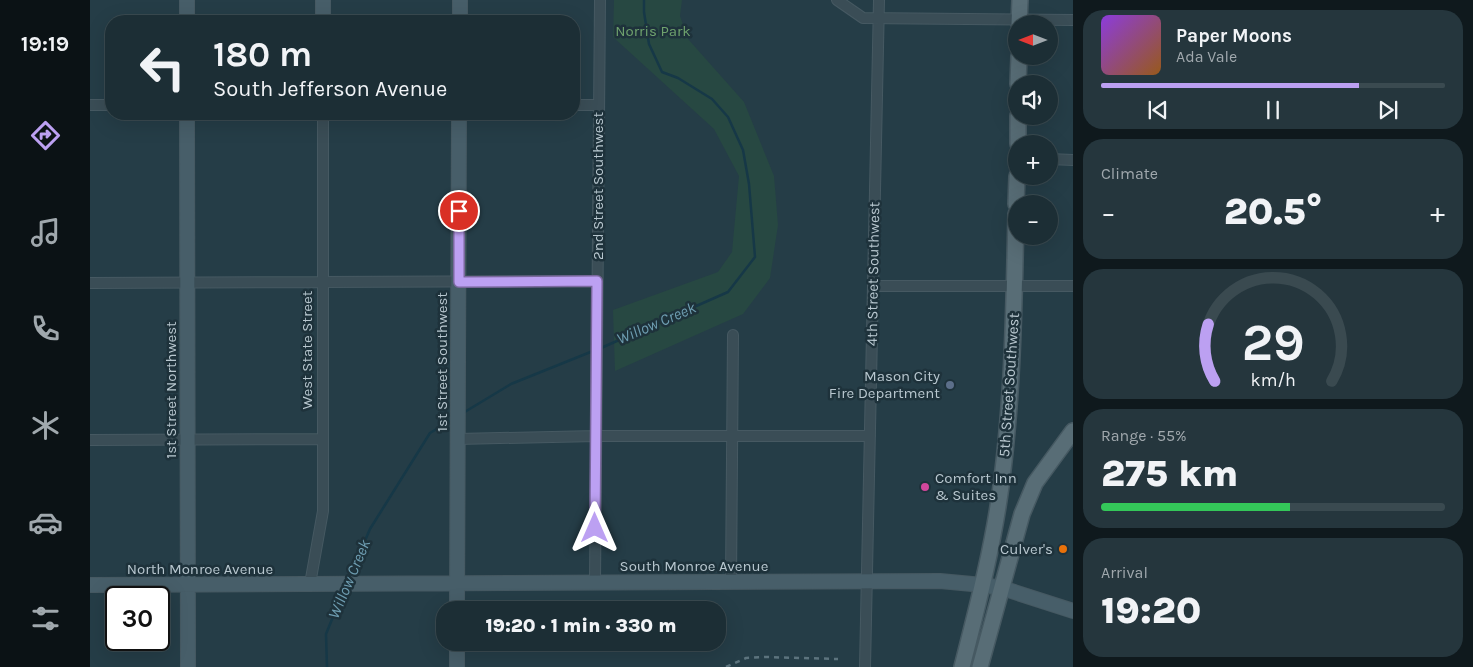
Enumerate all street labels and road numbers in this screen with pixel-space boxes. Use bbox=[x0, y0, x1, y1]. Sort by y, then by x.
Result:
street label: 2nd Street Southwest bbox=[589, 112, 607, 260]
street label: 4th Street Southwest bbox=[863, 201, 883, 346]
street label: West State Street bbox=[298, 290, 316, 409]
street label: 1st Street Southwest bbox=[433, 292, 451, 432]
street label: 5th Street Southwest bbox=[995, 312, 1023, 458]
street label: 1st Street Northwest bbox=[162, 321, 180, 459]
street label: South Monroe Avenue bbox=[620, 557, 768, 575]
street label: North Monroe Avenue bbox=[127, 560, 273, 578]

